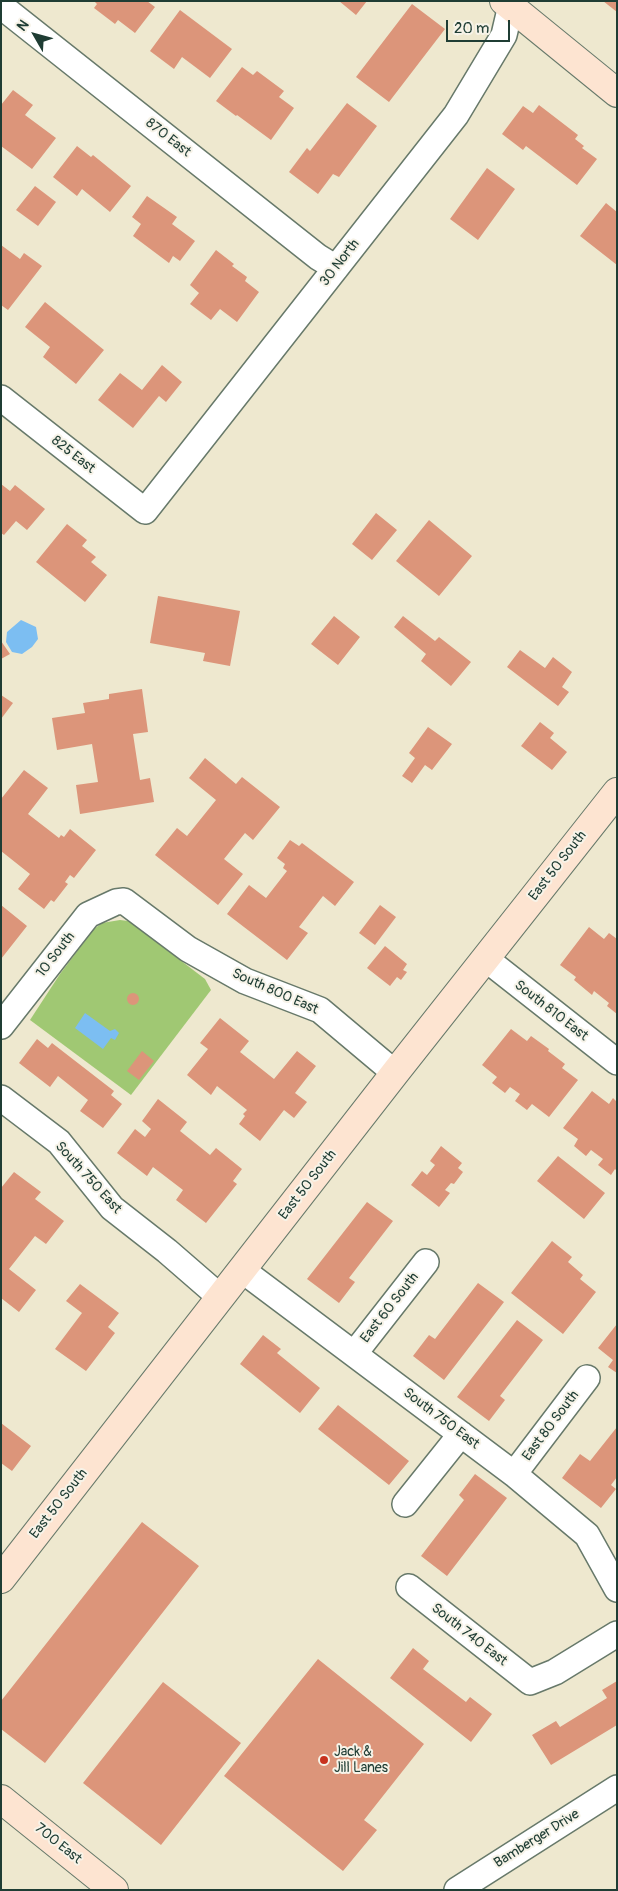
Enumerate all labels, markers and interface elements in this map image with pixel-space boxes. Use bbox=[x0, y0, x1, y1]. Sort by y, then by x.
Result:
north arrow bbox=[10, 10, 60, 60]
scale bar bbox=[448, 10, 512, 42]
text: N bbox=[13, 16, 32, 34]
text: 20 m bbox=[454, 19, 489, 38]
street label: 870 East bbox=[142, 115, 194, 161]
street label: 30 North bbox=[317, 236, 363, 290]
street label: 825 East bbox=[48, 433, 98, 477]
street label: East 50 South bbox=[526, 828, 590, 904]
street label: 10 South bbox=[33, 929, 79, 981]
street label: South 800 East bbox=[229, 965, 321, 1019]
street label: South 810 East bbox=[511, 977, 591, 1045]
street label: South 750 East bbox=[51, 1138, 125, 1218]
street label: East 50 South bbox=[276, 1147, 340, 1223]
street label: East 60 South bbox=[357, 1270, 423, 1346]
street label: South 750 East bbox=[400, 1385, 482, 1453]
street label: East 80 South bbox=[519, 1388, 583, 1464]
street label: East 50 South bbox=[27, 1466, 91, 1542]
street label: South 740 East bbox=[428, 1600, 510, 1670]
place label: Jack & Jill Lanes bbox=[334, 1744, 388, 1776]
marker: Jack & Jill Lanes bbox=[318, 1754, 330, 1766]
street label: Bamberger Drive bbox=[491, 1806, 583, 1872]
street label: 700 East bbox=[31, 1820, 85, 1868]

